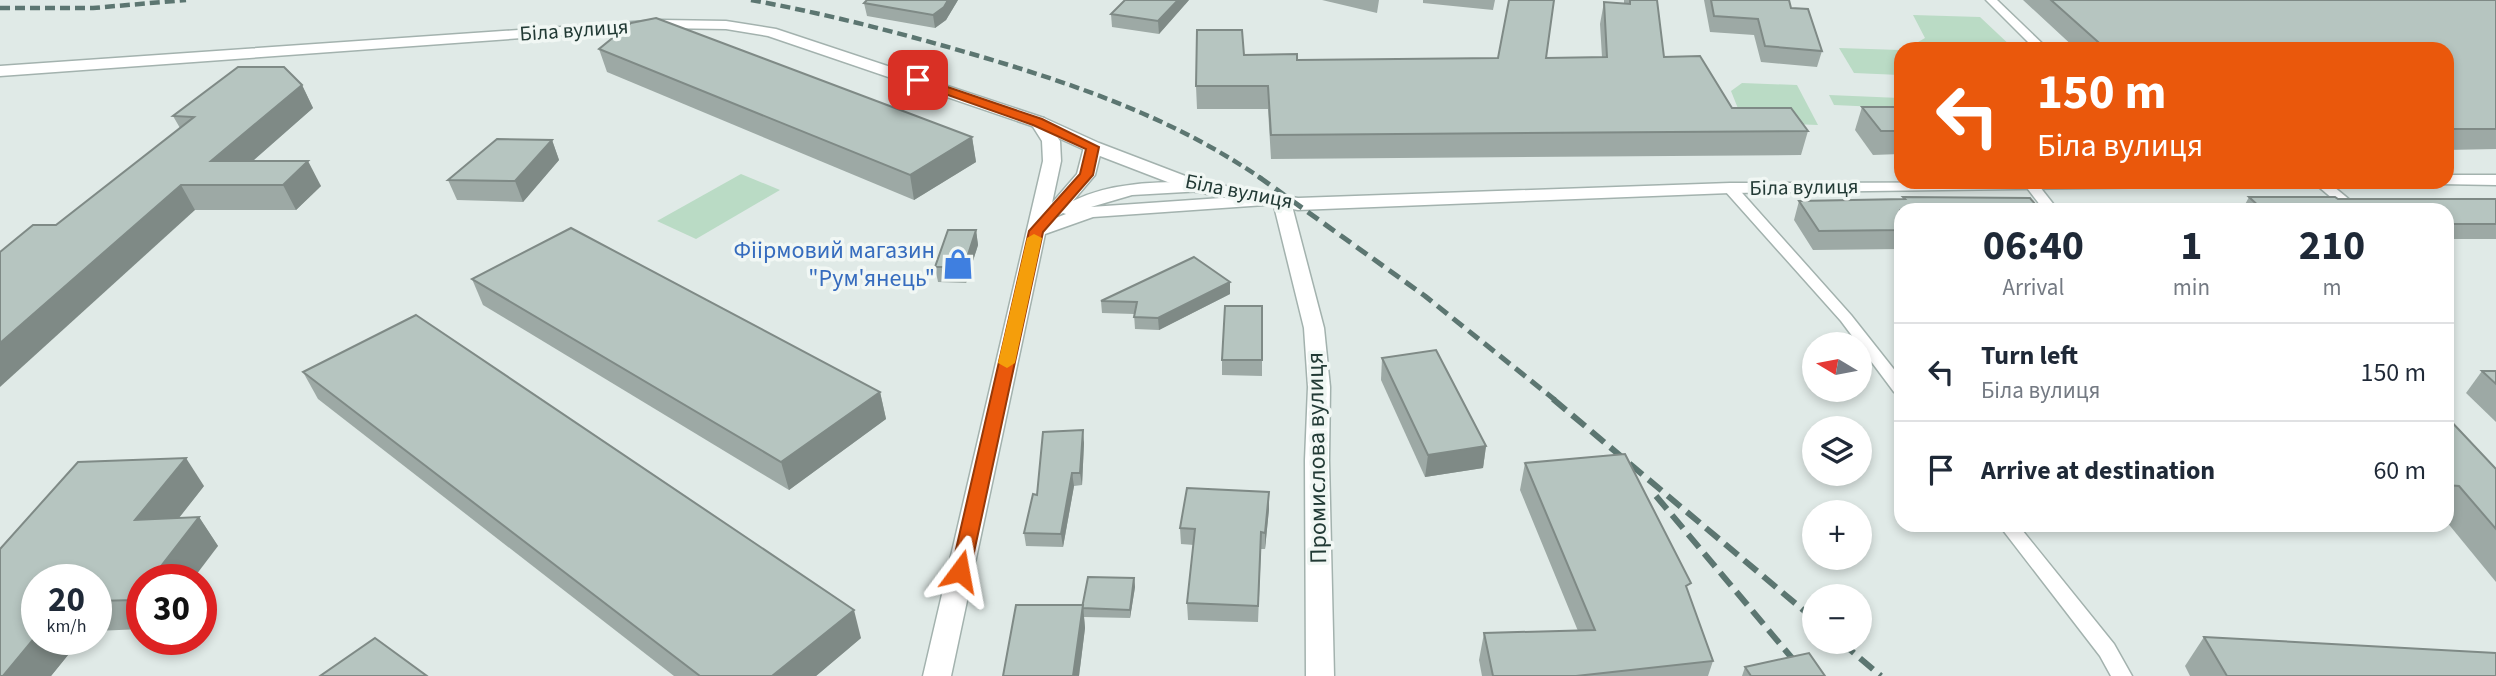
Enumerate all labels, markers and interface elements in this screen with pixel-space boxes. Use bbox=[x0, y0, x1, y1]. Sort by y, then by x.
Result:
street label: Біла вулиця bbox=[519, 11, 629, 49]
pin bbox=[888, 50, 948, 110]
text: 150 m bbox=[2037, 58, 2166, 128]
icon: arrive bbox=[899, 61, 937, 99]
icon: left bbox=[1922, 70, 2013, 161]
text: Біла вулиця bbox=[2037, 123, 2203, 169]
street label: Біла вулиця bbox=[1183, 166, 1295, 216]
street label: Біла вулиця bbox=[1749, 171, 1859, 203]
text: 06:40 bbox=[1983, 216, 2084, 276]
text: 1 bbox=[2180, 216, 2202, 276]
text: 210 bbox=[2299, 216, 2365, 276]
place label: Фіірмовий магазин "Рум'янець" bbox=[734, 233, 935, 296]
shop icon: Фіірмовий магазин "Рум'янець" bbox=[941, 247, 975, 281]
text: Arrival bbox=[2002, 271, 2064, 304]
text: min bbox=[2173, 271, 2210, 304]
text: m bbox=[2322, 271, 2342, 304]
north arrow bbox=[1802, 332, 1872, 402]
map controls bbox=[1802, 332, 1872, 654]
text: Turn left bbox=[1981, 337, 2078, 374]
street label: Промислова вулиця bbox=[1298, 352, 1336, 564]
icon: left bbox=[1922, 353, 1960, 391]
text: 150 m bbox=[2360, 354, 2426, 391]
text: Біла вулиця bbox=[1981, 374, 2100, 407]
button: layers bbox=[1802, 416, 1872, 486]
icon: arrive bbox=[1922, 451, 1960, 489]
text: Arrive at destination bbox=[1981, 452, 2215, 489]
text: 60 m bbox=[2373, 452, 2426, 489]
button: + bbox=[1802, 500, 1872, 570]
position arrow bbox=[923, 534, 997, 608]
speed limit sign: 30 bbox=[126, 564, 217, 655]
text: 20 bbox=[48, 575, 85, 625]
button: − bbox=[1802, 584, 1872, 654]
text: km/h bbox=[47, 614, 86, 639]

